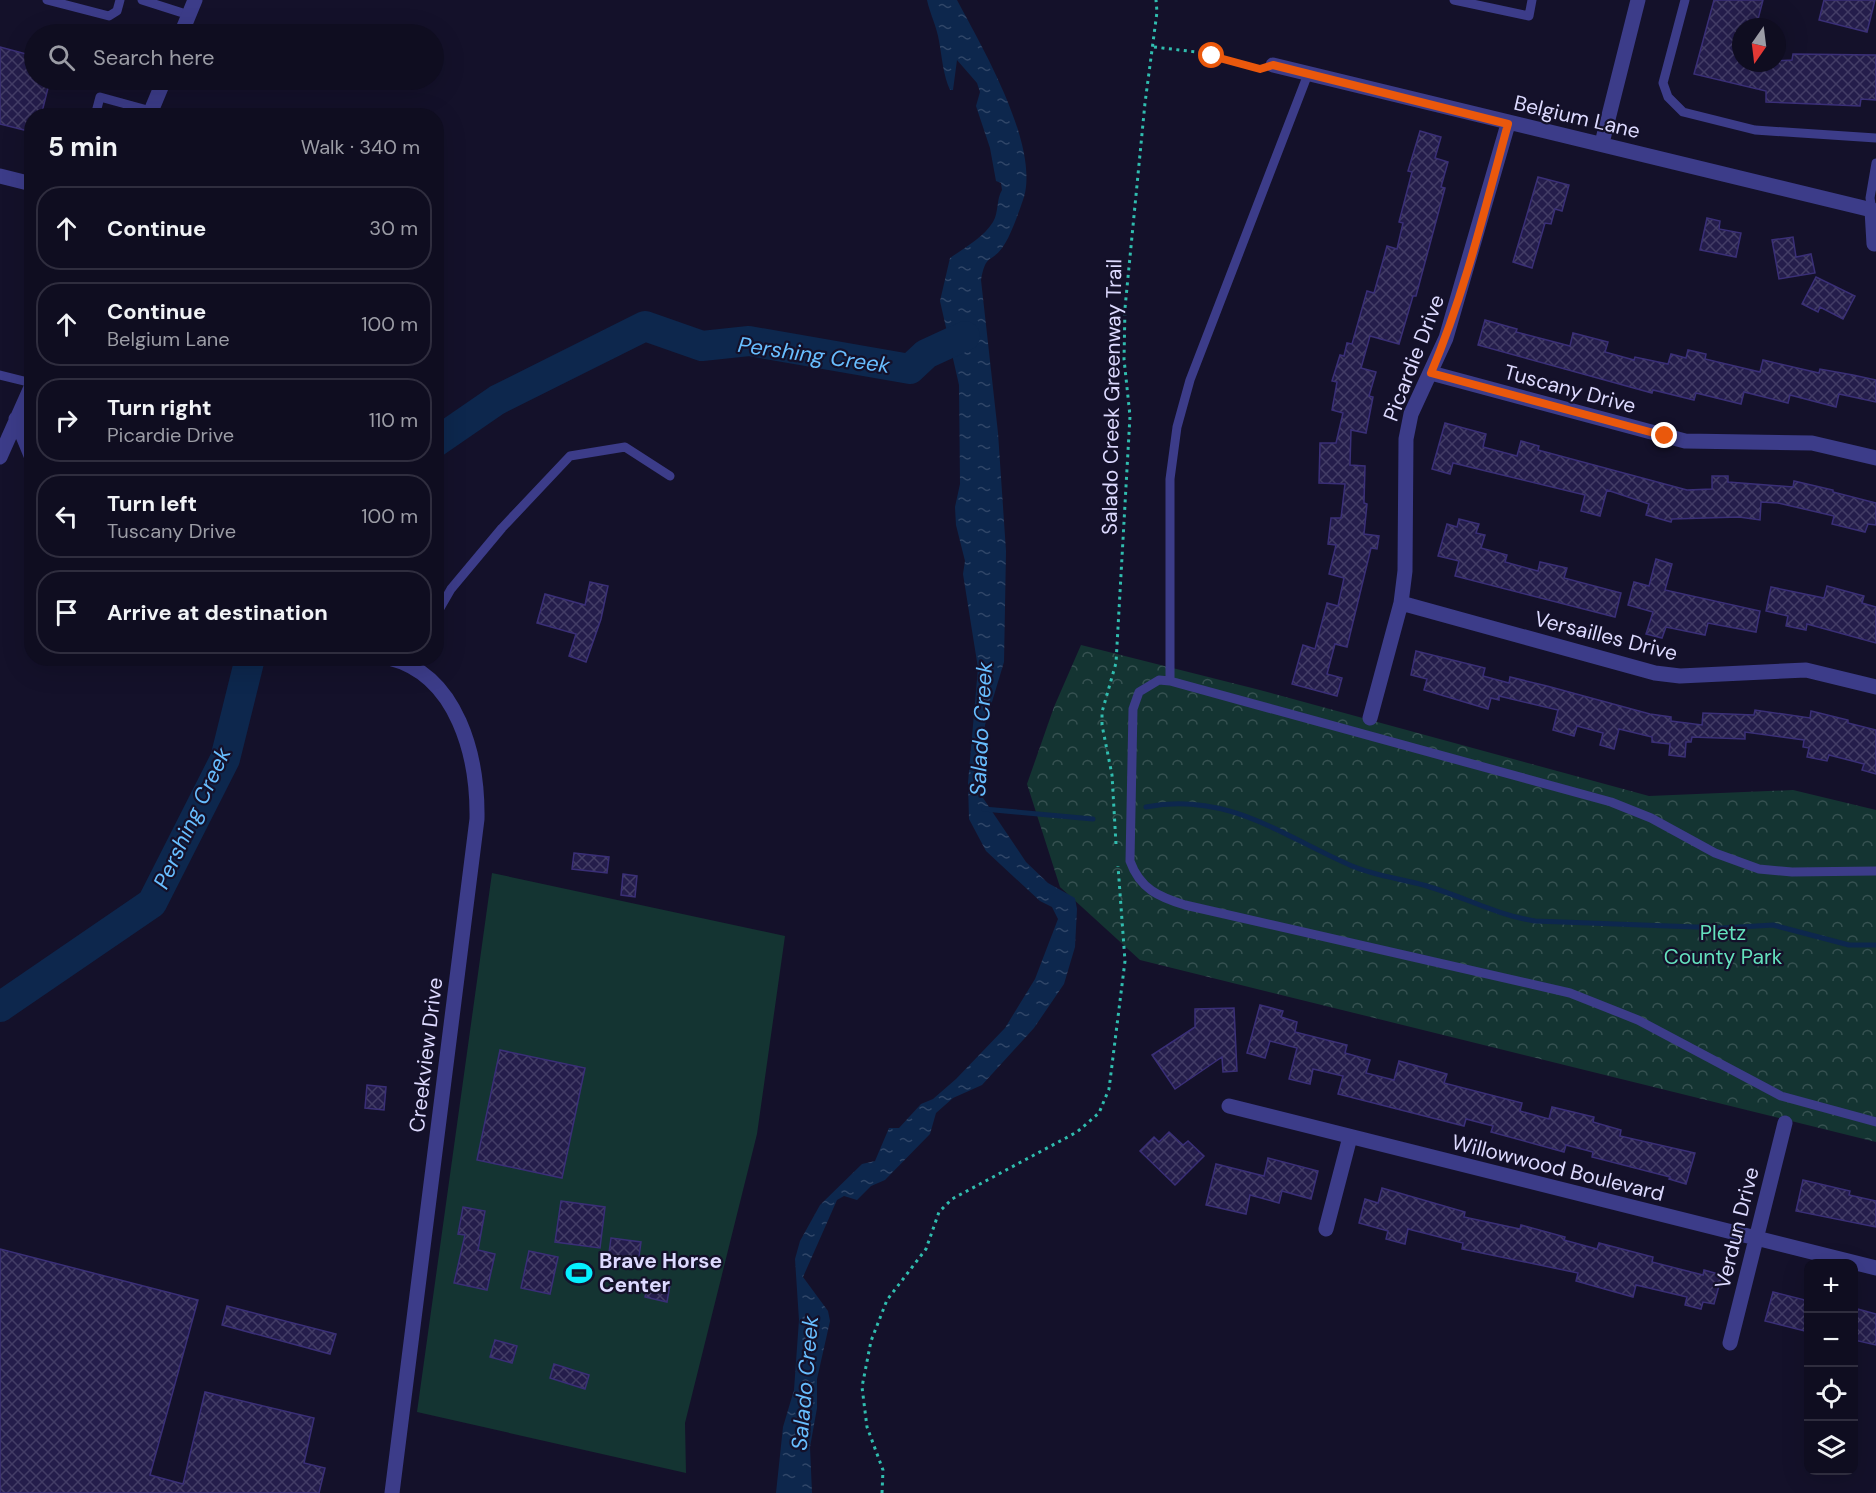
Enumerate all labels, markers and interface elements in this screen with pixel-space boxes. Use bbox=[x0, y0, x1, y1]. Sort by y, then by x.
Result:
north arrow bbox=[1732, 18, 1786, 72]
search box bbox=[24, 24, 444, 90]
icon: search bbox=[45, 41, 78, 74]
route start bbox=[1198, 42, 1224, 68]
text: Search here bbox=[93, 43, 214, 72]
street label: Belgium Lane bbox=[1511, 89, 1643, 145]
text: 5 min bbox=[48, 130, 118, 164]
text: Walk · 340 m bbox=[301, 134, 420, 160]
icon: ahead bbox=[50, 212, 83, 245]
text: Continue bbox=[107, 214, 206, 243]
text: 30 m bbox=[369, 215, 418, 241]
street label: Salado Creek Greenway Trail bbox=[1096, 259, 1128, 535]
street label: Picardie Drive bbox=[1377, 291, 1451, 425]
text: Continue bbox=[107, 297, 206, 326]
icon: ahead bbox=[50, 308, 83, 341]
text: 100 m bbox=[361, 311, 418, 337]
text: Belgium Lane bbox=[107, 326, 230, 352]
water label: Pershing Creek bbox=[736, 330, 893, 380]
street label: Tuscany Drive bbox=[1501, 358, 1639, 420]
text: Turn right bbox=[107, 393, 212, 422]
icon: right bbox=[50, 404, 83, 437]
text: 110 m bbox=[369, 407, 418, 433]
text: Picardie Drive bbox=[107, 422, 234, 448]
route end bbox=[1651, 422, 1677, 448]
text: Turn left bbox=[107, 489, 197, 518]
icon: left bbox=[50, 500, 83, 533]
text: 100 m bbox=[361, 503, 418, 529]
text: Tuscany Drive bbox=[107, 518, 236, 544]
icon: arrive bbox=[50, 596, 83, 629]
text: Arrive at destination bbox=[107, 598, 328, 627]
street label: Versailles Drive bbox=[1532, 605, 1681, 667]
water label: Salado Creek bbox=[963, 660, 999, 797]
water label: Pershing Creek bbox=[146, 742, 238, 894]
park label: Pletz County Park bbox=[1664, 919, 1783, 971]
street label: Creekview Drive bbox=[403, 976, 449, 1134]
street label: Willowwood Boulevard bbox=[1449, 1128, 1667, 1208]
street label: Verdun Drive bbox=[1708, 1164, 1766, 1292]
place label: Brave Horse Center bbox=[599, 1247, 722, 1299]
sports icon: Brave Horse Center bbox=[564, 1258, 594, 1288]
map controls bbox=[1804, 1259, 1858, 1475]
button: + bbox=[1804, 1259, 1858, 1313]
button: − bbox=[1804, 1313, 1858, 1367]
water label: Salado Creek bbox=[785, 1314, 825, 1452]
button: locate bbox=[1804, 1367, 1858, 1421]
button: layers bbox=[1804, 1421, 1858, 1475]

